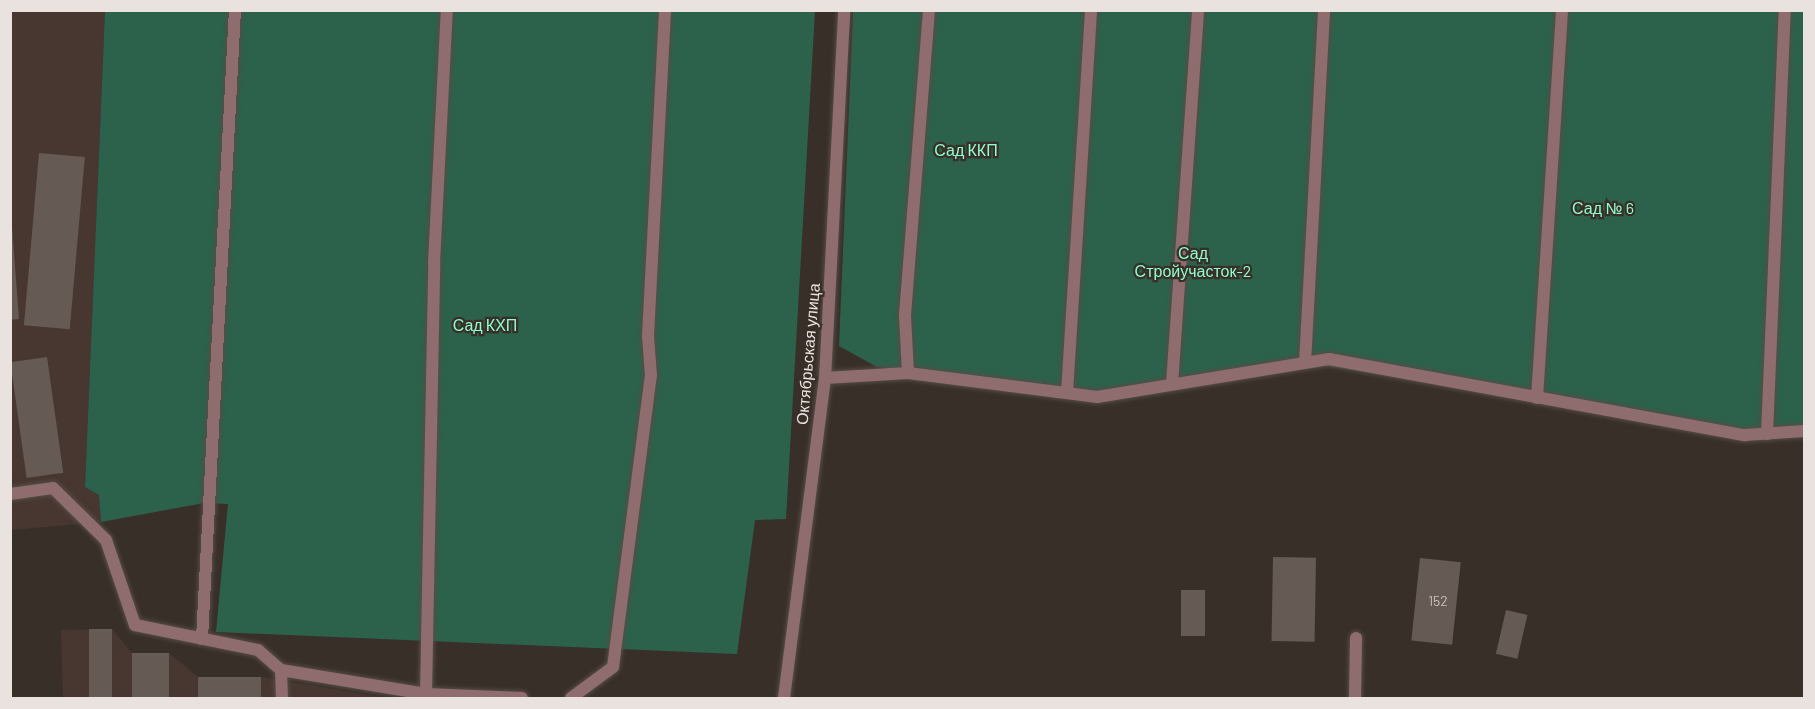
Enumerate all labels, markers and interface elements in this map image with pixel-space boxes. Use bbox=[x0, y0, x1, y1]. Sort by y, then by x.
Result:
park label: Сад ККП bbox=[934, 140, 998, 160]
park label: Сад № 6 bbox=[1572, 198, 1634, 218]
park label: Сад Стройучасток-2 bbox=[1135, 243, 1251, 281]
street label: Октябрьская улица bbox=[792, 282, 824, 426]
park label: Сад КХП bbox=[453, 315, 517, 335]
house number: 152 bbox=[1428, 593, 1448, 609]

